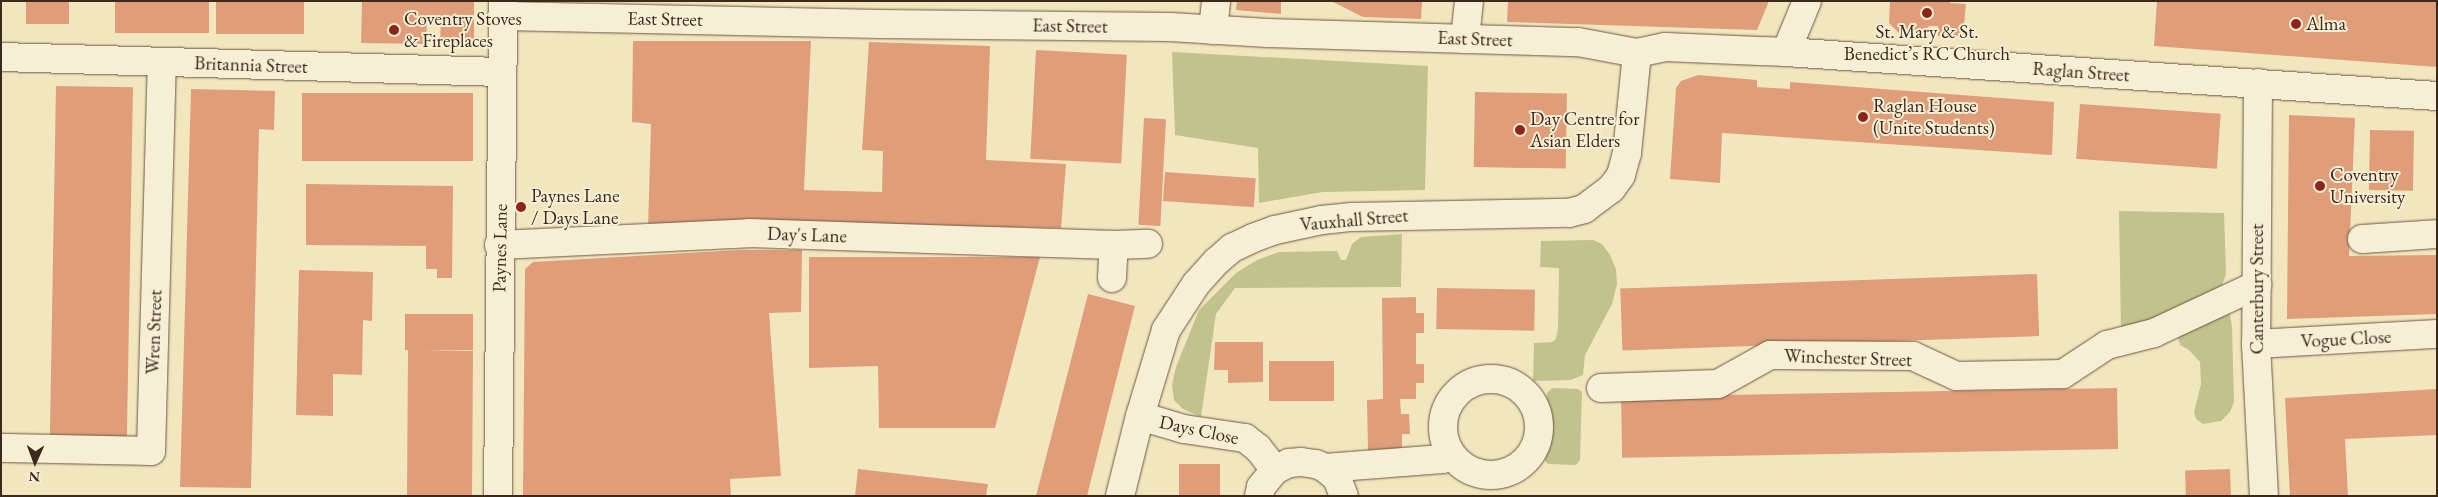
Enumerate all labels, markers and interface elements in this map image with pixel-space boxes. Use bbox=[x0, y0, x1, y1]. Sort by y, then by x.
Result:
street label: East Street bbox=[627, 7, 703, 31]
marker: St. Mary & St. Benedict’s RC Church bbox=[1921, 7, 1933, 19]
place label: Coventry Stoves & Fireplaces bbox=[404, 8, 522, 52]
place label: Alma bbox=[2306, 13, 2346, 35]
street label: East Street bbox=[1032, 14, 1108, 38]
marker: Alma bbox=[2290, 18, 2302, 30]
place label: St. Mary & St. Benedict’s RC Church bbox=[1844, 21, 2010, 65]
marker: Coventry Stoves & Fireplaces bbox=[388, 24, 400, 36]
street label: East Street bbox=[1437, 26, 1513, 52]
street label: Britannia Street bbox=[194, 52, 308, 78]
street label: Raglan Street bbox=[2032, 57, 2130, 87]
place label: Raglan House (Unite Students) bbox=[1873, 95, 1995, 139]
place label: Day Centre for Asian Elders bbox=[1530, 108, 1640, 152]
marker: Raglan House (Unite Students) bbox=[1857, 111, 1869, 123]
marker: Day Centre for Asian Elders bbox=[1514, 124, 1526, 136]
place label: Coventry University bbox=[2330, 164, 2405, 208]
marker: Coventry University bbox=[2314, 180, 2326, 192]
place label: Paynes Lane / Days Lane bbox=[531, 185, 620, 229]
marker: Paynes Lane / Days Lane bbox=[515, 201, 527, 213]
street label: Paynes Lane bbox=[488, 203, 512, 293]
street label: Vauxhall Street bbox=[1299, 204, 1409, 236]
street label: Day's Lane bbox=[767, 222, 847, 248]
street label: Canterbury Street bbox=[2246, 224, 2268, 354]
street label: Wren Street bbox=[141, 289, 167, 375]
street label: Vogue Close bbox=[2300, 325, 2392, 353]
street label: Winchester Street bbox=[1784, 344, 1912, 372]
street label: Days Close bbox=[1157, 410, 1241, 450]
north arrow bbox=[10, 437, 60, 487]
text: N bbox=[29, 468, 40, 486]

